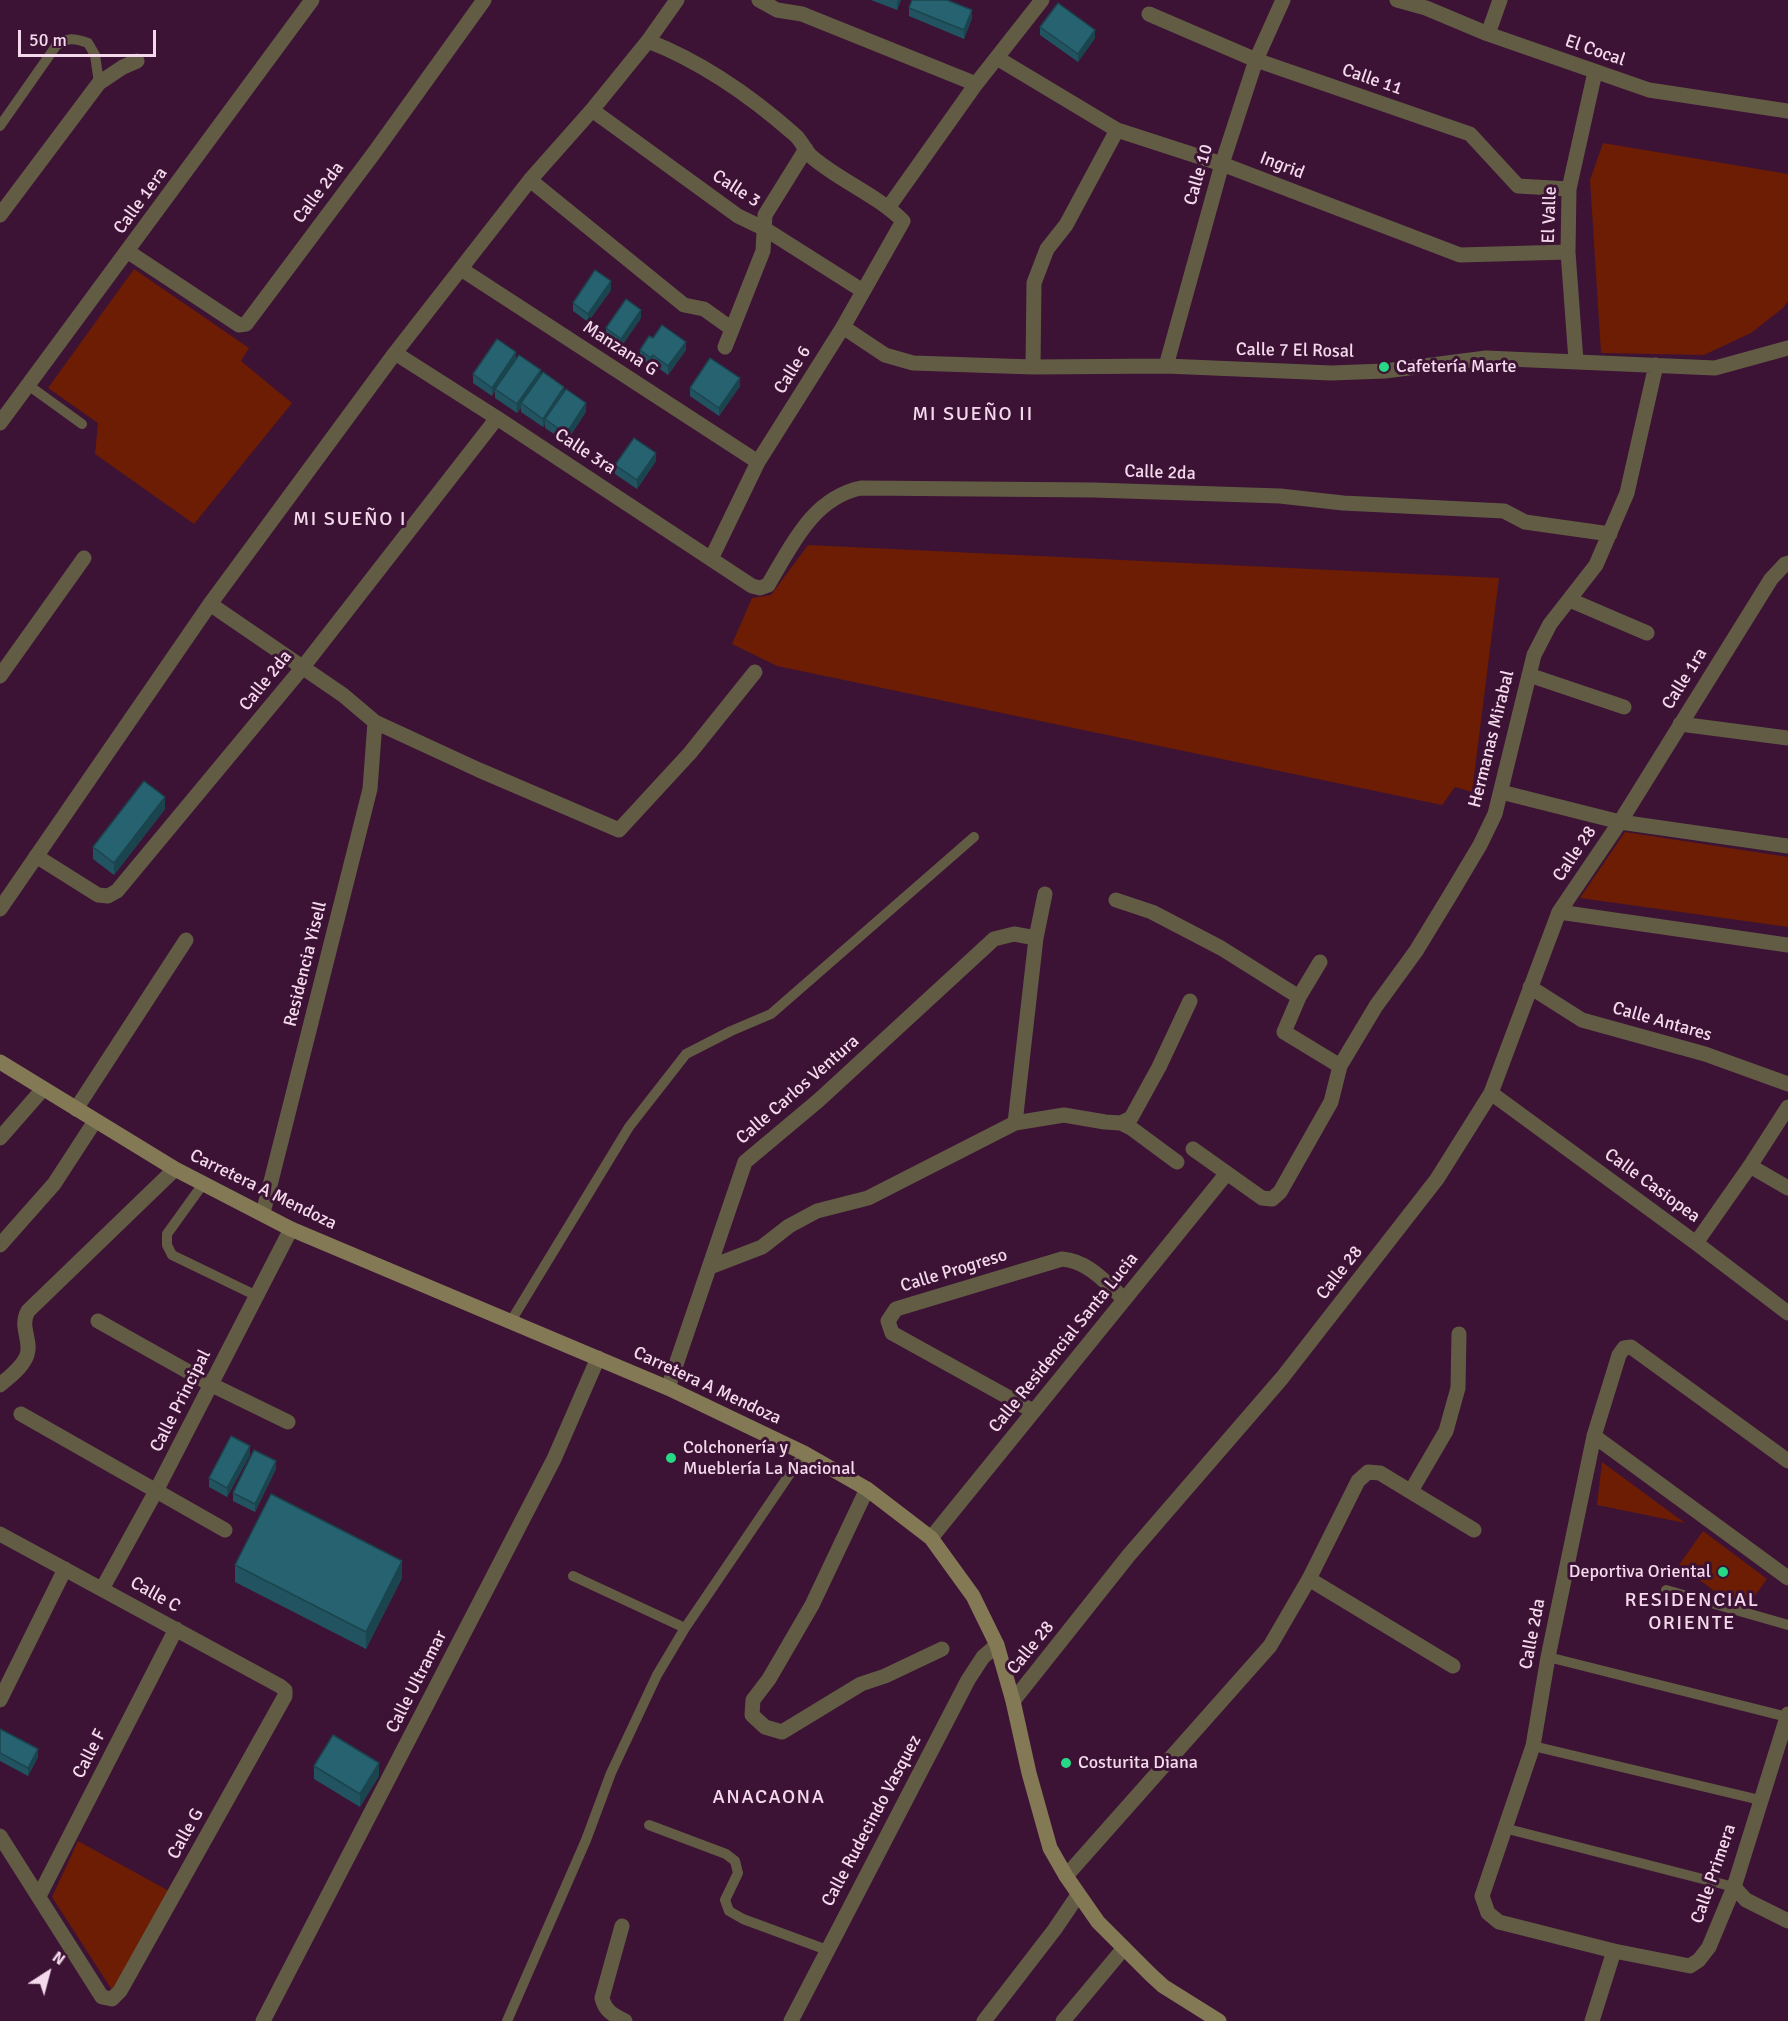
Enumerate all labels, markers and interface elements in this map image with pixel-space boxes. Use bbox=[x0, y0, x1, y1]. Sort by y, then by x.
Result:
scale bar bbox=[21, 18, 159, 56]
text: 50 m bbox=[29, 29, 67, 51]
street label: El Cocal bbox=[1562, 31, 1628, 71]
street label: Calle 11 bbox=[1339, 60, 1405, 100]
street label: Calle 10 bbox=[1180, 142, 1218, 208]
street label: Ingrid bbox=[1257, 148, 1307, 184]
street label: Calle 2da bbox=[289, 158, 349, 228]
street label: Calle 1era bbox=[110, 163, 172, 239]
street label: Calle 3 bbox=[708, 166, 764, 212]
street label: El Valle bbox=[1538, 186, 1562, 244]
street label: Manzana G bbox=[578, 317, 662, 381]
street label: Calle 7 El Rosal bbox=[1236, 339, 1354, 363]
street label: Calle 6 bbox=[770, 342, 816, 398]
place label: Cafetería Marte bbox=[1396, 356, 1517, 378]
marker: Cafetería Marte bbox=[1377, 360, 1391, 374]
district label: MI SUEÑO II bbox=[912, 403, 1034, 427]
street label: Calle 3ra bbox=[550, 424, 620, 480]
street label: Calle 2da bbox=[1124, 461, 1196, 485]
district label: MI SUEÑO I bbox=[293, 508, 407, 532]
street label: Calle 1ra bbox=[1658, 644, 1712, 714]
street label: Calle 2da bbox=[235, 646, 297, 716]
street label: Hermanas Mirabal bbox=[1464, 668, 1520, 810]
street label: Calle 28 bbox=[1549, 822, 1601, 886]
street label: Residencia Yisell bbox=[280, 899, 332, 1029]
street label: Calle Antares bbox=[1610, 997, 1714, 1047]
street label: Calle Carlos Ventura bbox=[732, 1031, 864, 1149]
street label: Calle Casiopea bbox=[1600, 1144, 1704, 1228]
street label: Carretera A Mendoza bbox=[186, 1145, 340, 1235]
street label: Calle 28 bbox=[1312, 1242, 1368, 1304]
street label: Calle Progreso bbox=[898, 1244, 1010, 1298]
street label: Calle Residencial Santa Lucia bbox=[985, 1249, 1143, 1437]
street label: Carretera A Mendoza bbox=[630, 1342, 784, 1430]
street label: Calle Principal bbox=[146, 1346, 216, 1456]
place label: Colchonería y Mueblería La Nacional bbox=[683, 1437, 856, 1480]
marker: Colchonería y Mueblería La Nacional bbox=[664, 1451, 678, 1465]
place label: Deportiva Oriental bbox=[1569, 1561, 1711, 1583]
marker: Deportiva Oriental bbox=[1716, 1565, 1730, 1579]
street label: Calle C bbox=[126, 1572, 184, 1618]
district label: RESIDENCIAL ORIENTE bbox=[1624, 1589, 1760, 1636]
street label: Calle 2da bbox=[1516, 1597, 1550, 1671]
street label: Calle 28 bbox=[1003, 1617, 1059, 1679]
street label: Calle Ultramar bbox=[382, 1627, 452, 1737]
street label: Calle F bbox=[68, 1726, 112, 1782]
street label: Calle Rudecindo Vasquez bbox=[818, 1732, 926, 1910]
place label: Costurita Diana bbox=[1078, 1752, 1198, 1774]
marker: Costurita Diana bbox=[1059, 1756, 1073, 1770]
district label: ANACAONA bbox=[713, 1786, 825, 1810]
street label: Calle G bbox=[163, 1805, 209, 1863]
street label: Calle Primera bbox=[1687, 1821, 1741, 1927]
north arrow bbox=[18, 1943, 78, 2003]
text: N bbox=[48, 1947, 69, 1970]

